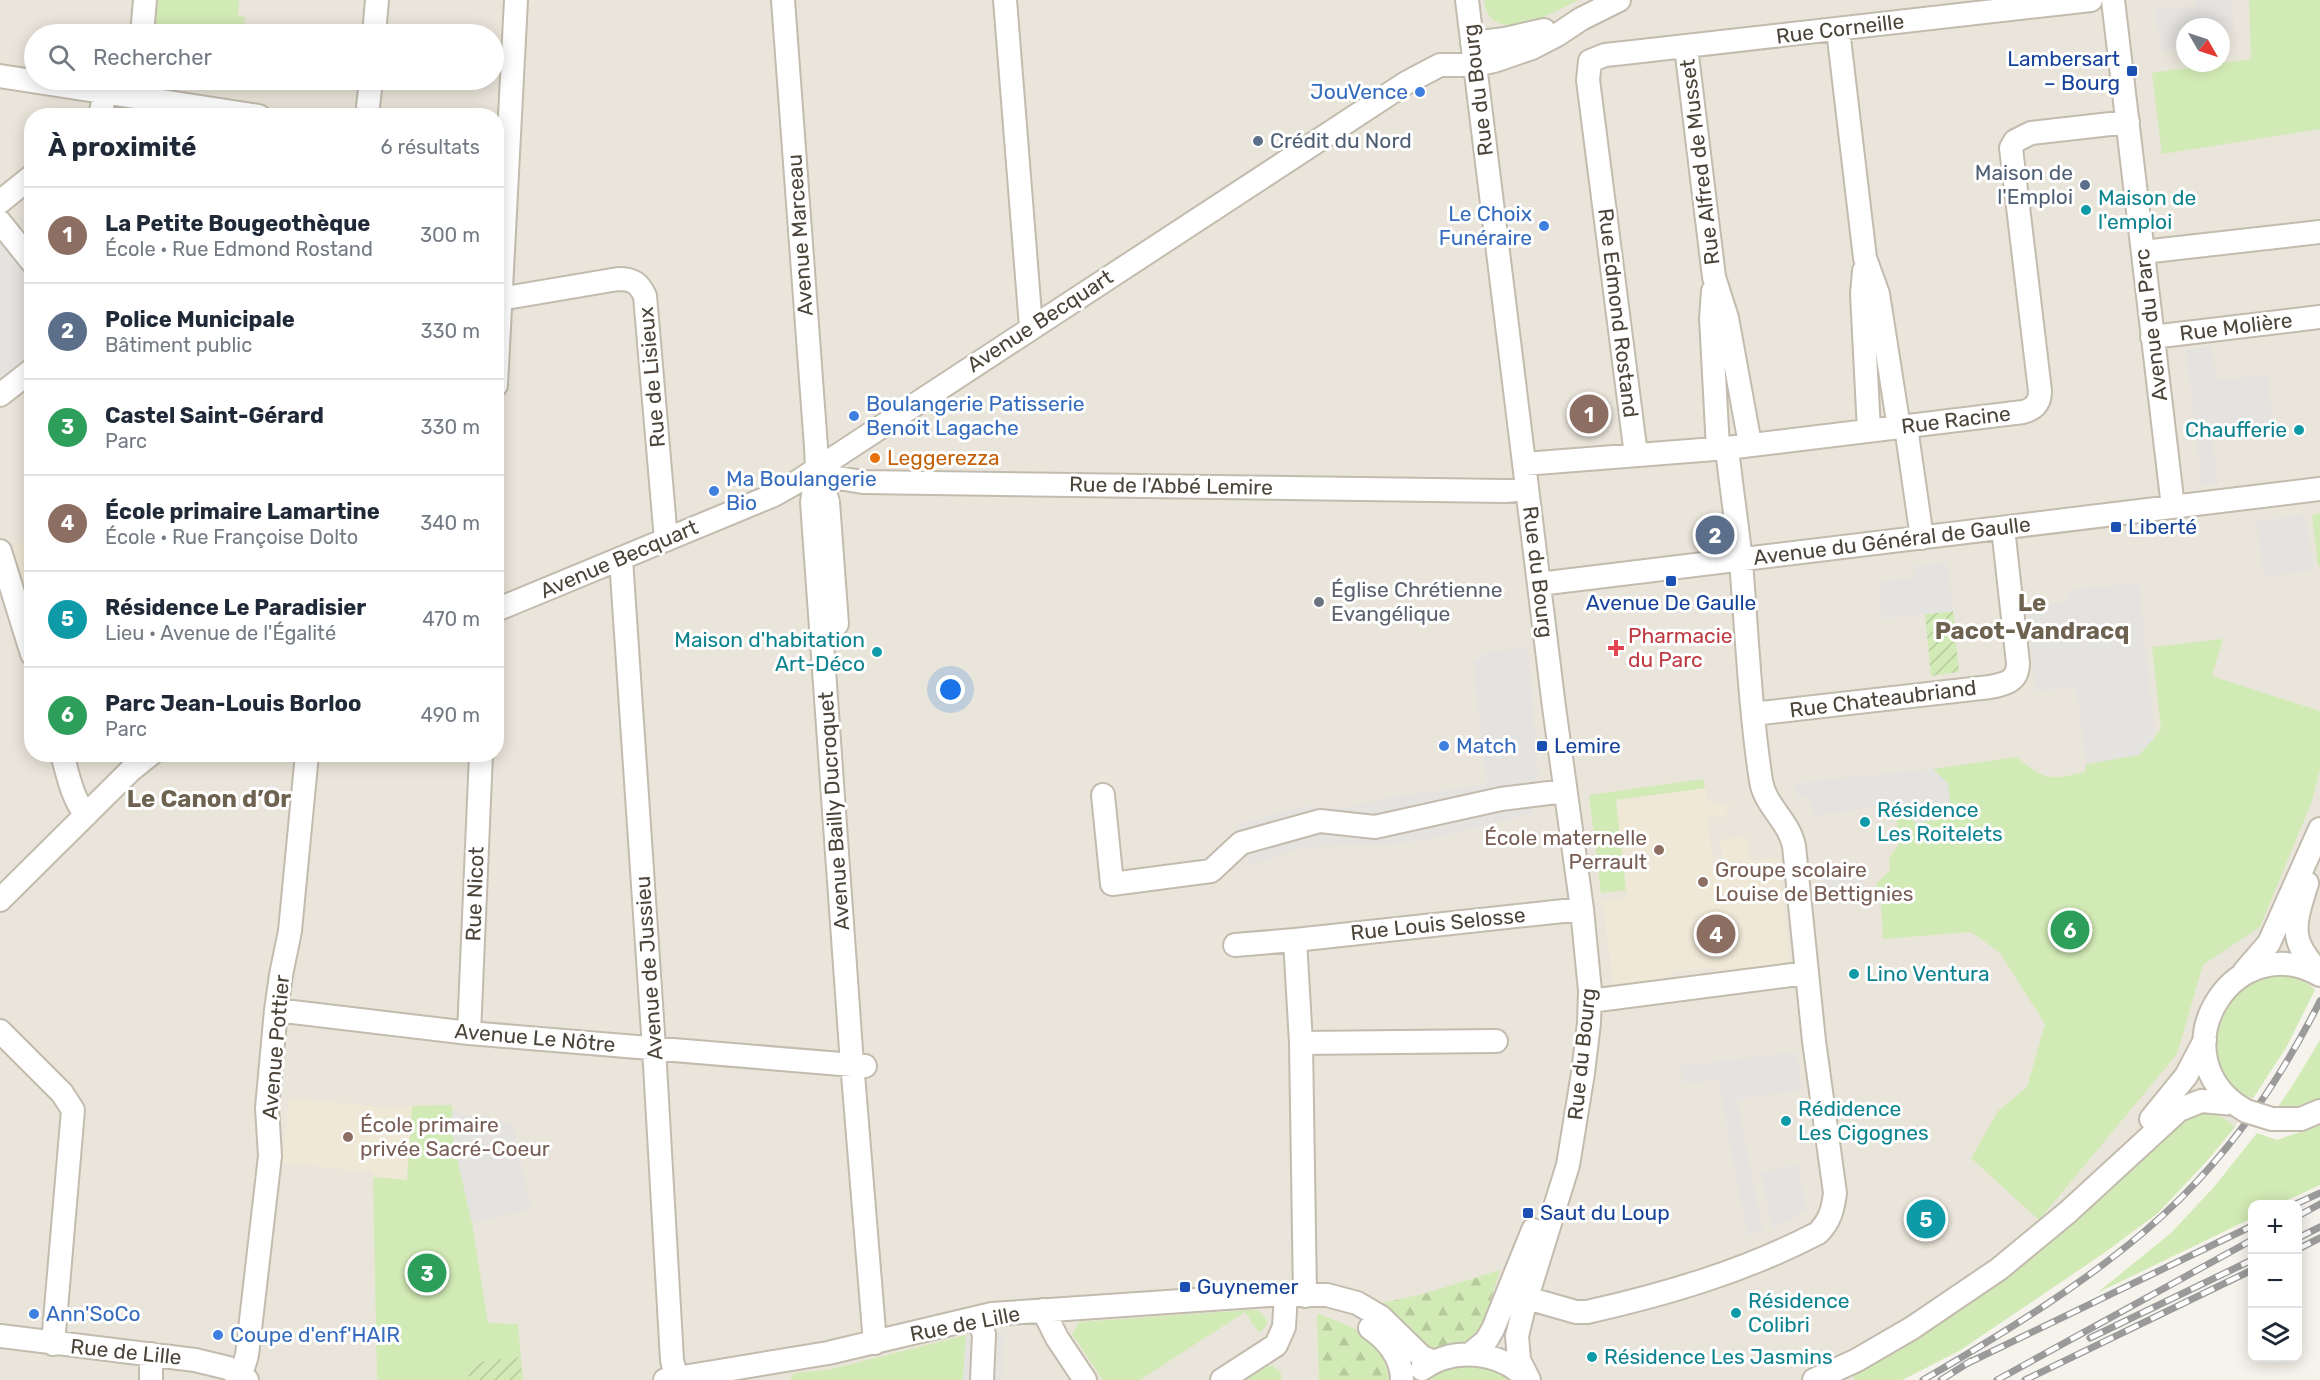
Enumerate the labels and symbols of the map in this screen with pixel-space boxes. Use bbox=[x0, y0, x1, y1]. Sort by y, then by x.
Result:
street label: Rue Corneille bbox=[1774, 8, 1905, 49]
north arrow bbox=[2176, 18, 2230, 72]
street label: Rue du Bourg bbox=[1457, 23, 1498, 157]
place label: Lambersart – Bourg bbox=[2007, 46, 2120, 95]
street label: Rue Alfred de Musset bbox=[1674, 58, 1725, 266]
marker: Lambersart – Bourg bbox=[2125, 64, 2139, 78]
place label: JouVence bbox=[1310, 79, 1408, 104]
marker: JouVence bbox=[1413, 85, 1427, 99]
place label: Crédit du Nord bbox=[1270, 128, 1412, 153]
marker: Crédit du Nord bbox=[1251, 134, 1265, 148]
street label: Avenue Marceau bbox=[781, 153, 818, 317]
place label: Maison de l'Emploi bbox=[1975, 160, 2073, 209]
marker: Maison de l'Emploi bbox=[2078, 178, 2092, 192]
place label: Maison de l'emploi bbox=[2098, 185, 2196, 234]
place label: Le Choix Funéraire bbox=[1439, 201, 1532, 250]
marker: Maison de l'emploi bbox=[2079, 203, 2093, 217]
street label: Rue Edmond Rostand bbox=[1593, 207, 1644, 419]
marker: Le Choix Funéraire bbox=[1537, 219, 1551, 233]
street label: Avenue du Parc bbox=[2129, 247, 2172, 403]
street label: Avenue Becquart bbox=[962, 264, 1117, 377]
street label: Rue de Lisieux bbox=[633, 306, 670, 448]
street label: Rue Molière bbox=[2178, 307, 2294, 346]
place label: Boulangerie Patisserie Benoit Lagache bbox=[866, 391, 1084, 440]
pin: 1 bbox=[1570, 392, 1608, 436]
street label: Rue Racine bbox=[1900, 400, 2012, 439]
marker: Boulangerie Patisserie Benoit Lagache bbox=[847, 409, 861, 423]
place label: Chaufferie bbox=[2185, 417, 2287, 442]
marker: Chaufferie bbox=[2292, 423, 2306, 437]
place label: Leggerezza bbox=[887, 445, 1000, 470]
marker: Leggerezza bbox=[868, 451, 882, 465]
place label: Ma Boulangerie Bio bbox=[726, 466, 877, 515]
street label: Rue de l'Abbé Lemire bbox=[1069, 471, 1273, 500]
marker: Ma Boulangerie Bio bbox=[707, 484, 721, 498]
street label: Rue du Bourg bbox=[1518, 505, 1559, 639]
street label: Avenue du Général de Gaulle bbox=[1752, 511, 2032, 570]
pin: 2 bbox=[1696, 512, 1734, 558]
street label: Avenue Becquart bbox=[536, 514, 701, 603]
place label: Liberté bbox=[2128, 514, 2197, 539]
marker: Liberté bbox=[2109, 520, 2123, 534]
marker: Avenue De Gaulle bbox=[1664, 574, 1678, 588]
place label: Église Chrétienne Evangélique bbox=[1331, 577, 1502, 626]
district label: Le Pacot-Vandracq bbox=[1935, 589, 2129, 645]
place label: Avenue De Gaulle bbox=[1586, 590, 1756, 615]
marker: Église Chrétienne Evangélique bbox=[1312, 595, 1326, 609]
place label: Pharmacie du Parc bbox=[1628, 623, 1733, 672]
place label: Maison d'habitation Art-Déco bbox=[674, 627, 865, 676]
marker: Pharmacie du Parc bbox=[1609, 641, 1623, 655]
marker: Maison d'habitation Art-Déco bbox=[870, 645, 884, 659]
your location bbox=[936, 675, 965, 704]
street label: Rue Chateaubriand bbox=[1788, 675, 1978, 722]
street label: Avenue Bailly Ducroquet bbox=[813, 691, 854, 931]
place label: Match bbox=[1456, 733, 1517, 758]
place label: Lemire bbox=[1554, 733, 1621, 758]
marker: Match bbox=[1437, 739, 1451, 753]
marker: Lemire bbox=[1535, 739, 1549, 753]
district label: Le Canon d’Or bbox=[127, 785, 291, 813]
place label: Résidence Les Roitelets bbox=[1877, 797, 2003, 846]
marker: Résidence Les Roitelets bbox=[1858, 815, 1872, 829]
place label: École maternelle Perrault bbox=[1484, 825, 1647, 874]
marker: École maternelle Perrault bbox=[1652, 843, 1666, 857]
street label: Rue Nicot bbox=[460, 846, 489, 942]
place label: Groupe scolaire Louise de Bettignies bbox=[1715, 857, 1913, 906]
street label: Avenue de Jussieu bbox=[630, 875, 667, 1061]
marker: Groupe scolaire Louise de Bettignies bbox=[1696, 875, 1710, 889]
street label: Rue Louis Selosse bbox=[1349, 902, 1527, 945]
pin: 6 bbox=[2050, 908, 2090, 952]
pin: 4 bbox=[1696, 912, 1736, 956]
place label: Lino Ventura bbox=[1866, 961, 1990, 986]
marker: Lino Ventura bbox=[1847, 967, 1861, 981]
street label: Avenue Pottier bbox=[257, 974, 294, 1120]
street label: Rue du Bourg bbox=[1562, 987, 1601, 1121]
street label: Avenue Le Nôtre bbox=[454, 1018, 617, 1057]
place label: Rédidence Les Cigognes bbox=[1798, 1096, 1929, 1145]
place label: École primaire privée Sacré-Coeur bbox=[360, 1112, 550, 1161]
marker: Rédidence Les Cigognes bbox=[1779, 1114, 1793, 1128]
marker: École primaire privée Sacré-Coeur bbox=[341, 1130, 355, 1144]
pin: 5 bbox=[1906, 1196, 1946, 1242]
place label: Saut du Loup bbox=[1540, 1200, 1670, 1225]
marker: Saut du Loup bbox=[1521, 1206, 1535, 1220]
pin: 3 bbox=[408, 1250, 446, 1296]
place label: Guynemer bbox=[1197, 1274, 1298, 1299]
marker: Guynemer bbox=[1178, 1280, 1192, 1294]
place label: Résidence Colibri bbox=[1748, 1288, 1850, 1337]
place label: Ann'SoCo bbox=[46, 1301, 141, 1326]
street label: Rue de Lille bbox=[908, 1301, 1022, 1346]
marker: Résidence Colibri bbox=[1729, 1306, 1743, 1320]
marker: Ann'SoCo bbox=[27, 1307, 41, 1321]
place label: Coupe d'enf'HAIR bbox=[230, 1322, 400, 1347]
marker: Coupe d'enf'HAIR bbox=[211, 1328, 225, 1342]
street label: Rue de Lille bbox=[69, 1333, 183, 1370]
place label: Résidence Les Jasmins bbox=[1604, 1344, 1833, 1369]
marker: Résidence Les Jasmins bbox=[1585, 1350, 1599, 1364]

